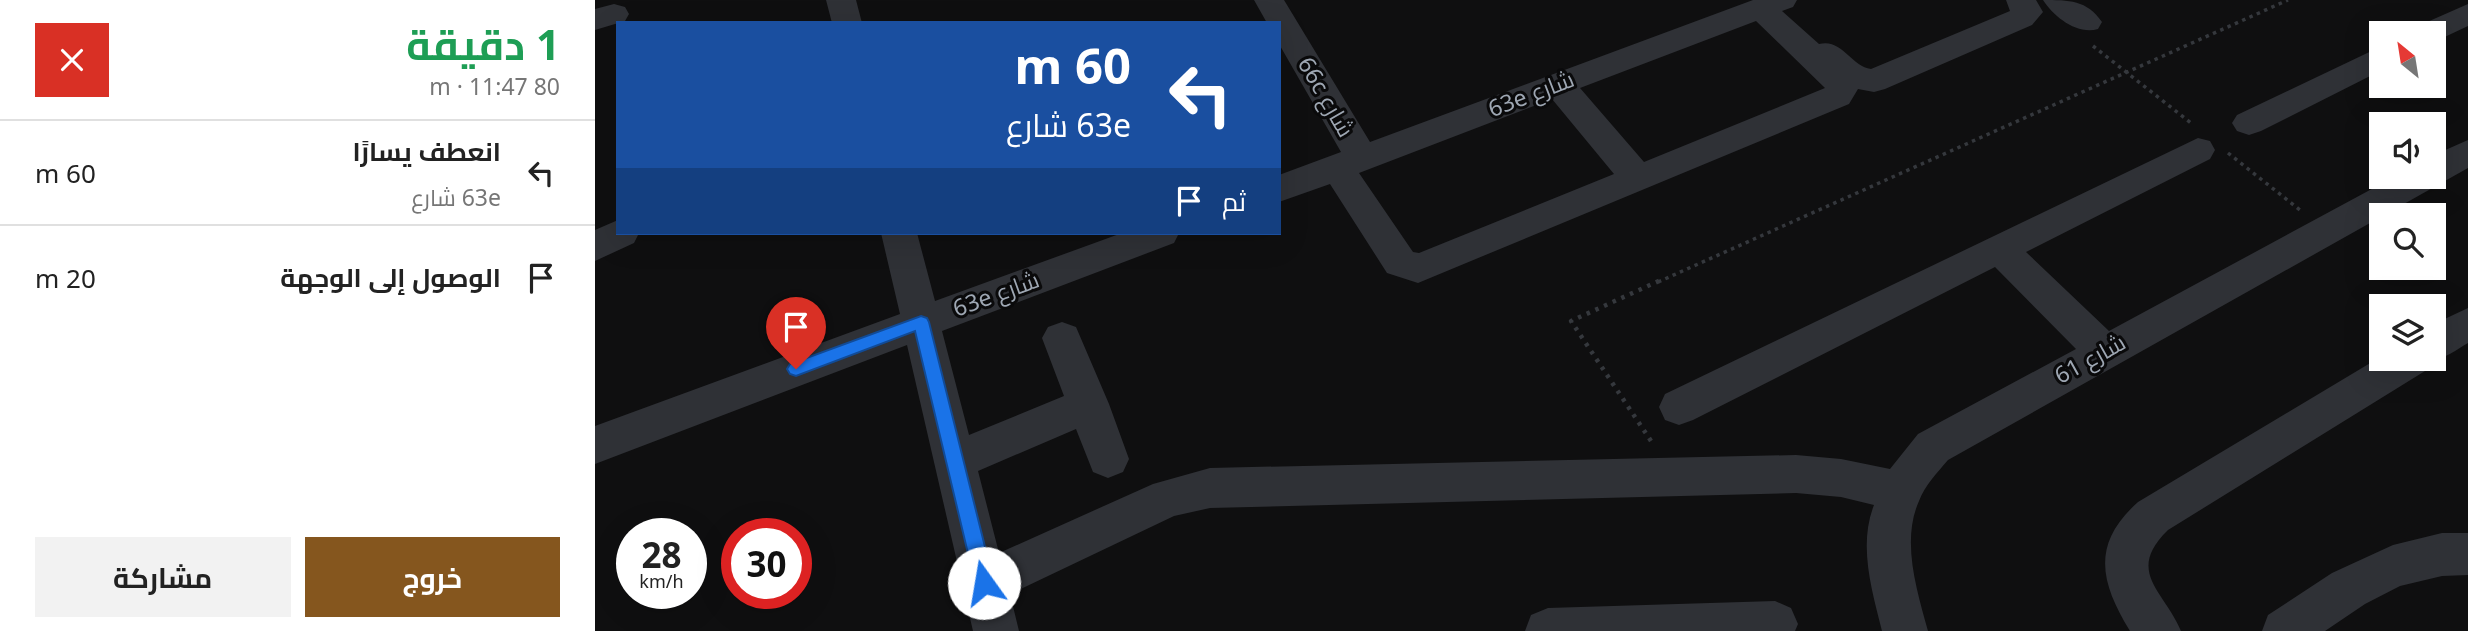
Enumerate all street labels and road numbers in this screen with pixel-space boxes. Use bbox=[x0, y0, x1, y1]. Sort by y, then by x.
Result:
street label: 66c شارع bbox=[1290, 50, 1363, 143]
street label: 63e شارع bbox=[1483, 62, 1579, 125]
street label: 63e شارع bbox=[948, 263, 1044, 324]
street label: شارع 61 bbox=[2048, 326, 2131, 392]

